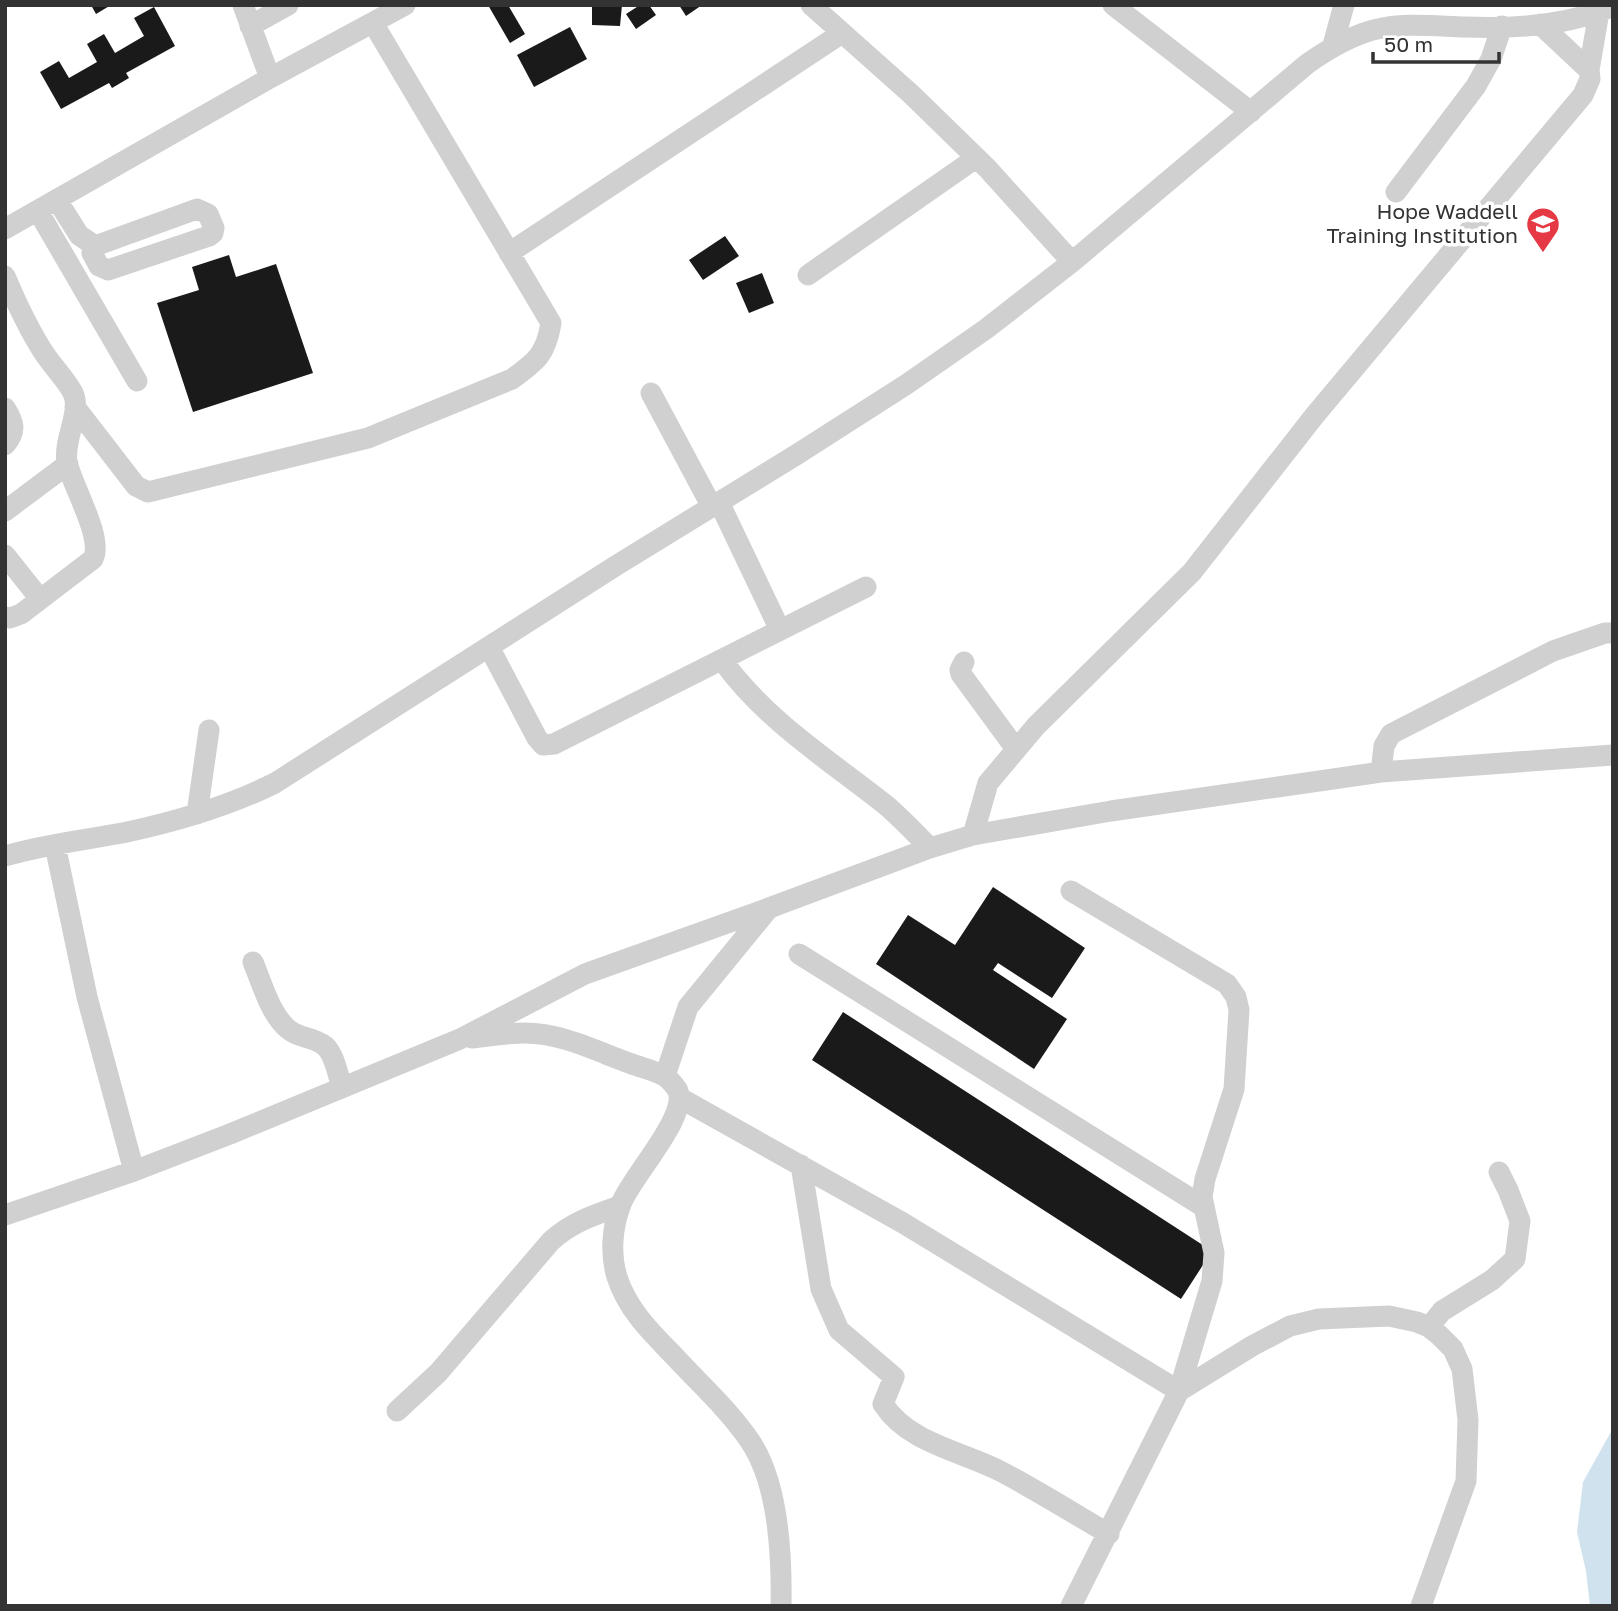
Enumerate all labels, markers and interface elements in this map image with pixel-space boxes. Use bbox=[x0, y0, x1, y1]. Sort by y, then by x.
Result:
scale bar bbox=[1373, 21, 1499, 65]
text: 50 m bbox=[1384, 31, 1433, 57]
place label: Hope Waddell Training Institution bbox=[1326, 198, 1518, 248]
school or university icon: Hope Waddell Training Institution bbox=[1524, 205, 1562, 254]

